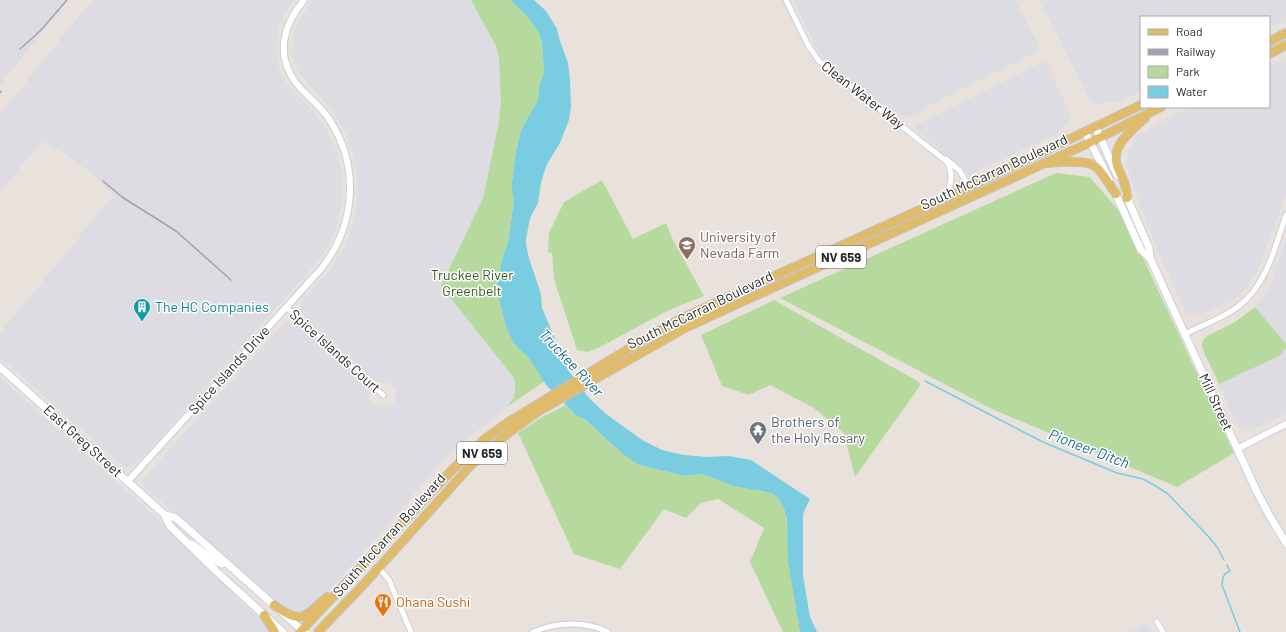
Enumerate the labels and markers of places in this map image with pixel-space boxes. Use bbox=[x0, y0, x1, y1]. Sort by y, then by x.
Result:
place label: University of Nevada Farm bbox=[700, 228, 779, 261]
school or university icon: University of Nevada Farm bbox=[677, 235, 697, 260]
building icon: The HC Companies bbox=[132, 297, 152, 322]
place label: The HC Companies bbox=[155, 298, 269, 315]
place label: Brothers of the Holy Rosary bbox=[771, 413, 866, 446]
temple icon: Brothers of the Holy Rosary bbox=[748, 420, 768, 445]
restaurant icon: Ohana Sushi bbox=[373, 592, 393, 617]
place label: Ohana Sushi bbox=[396, 593, 470, 610]

